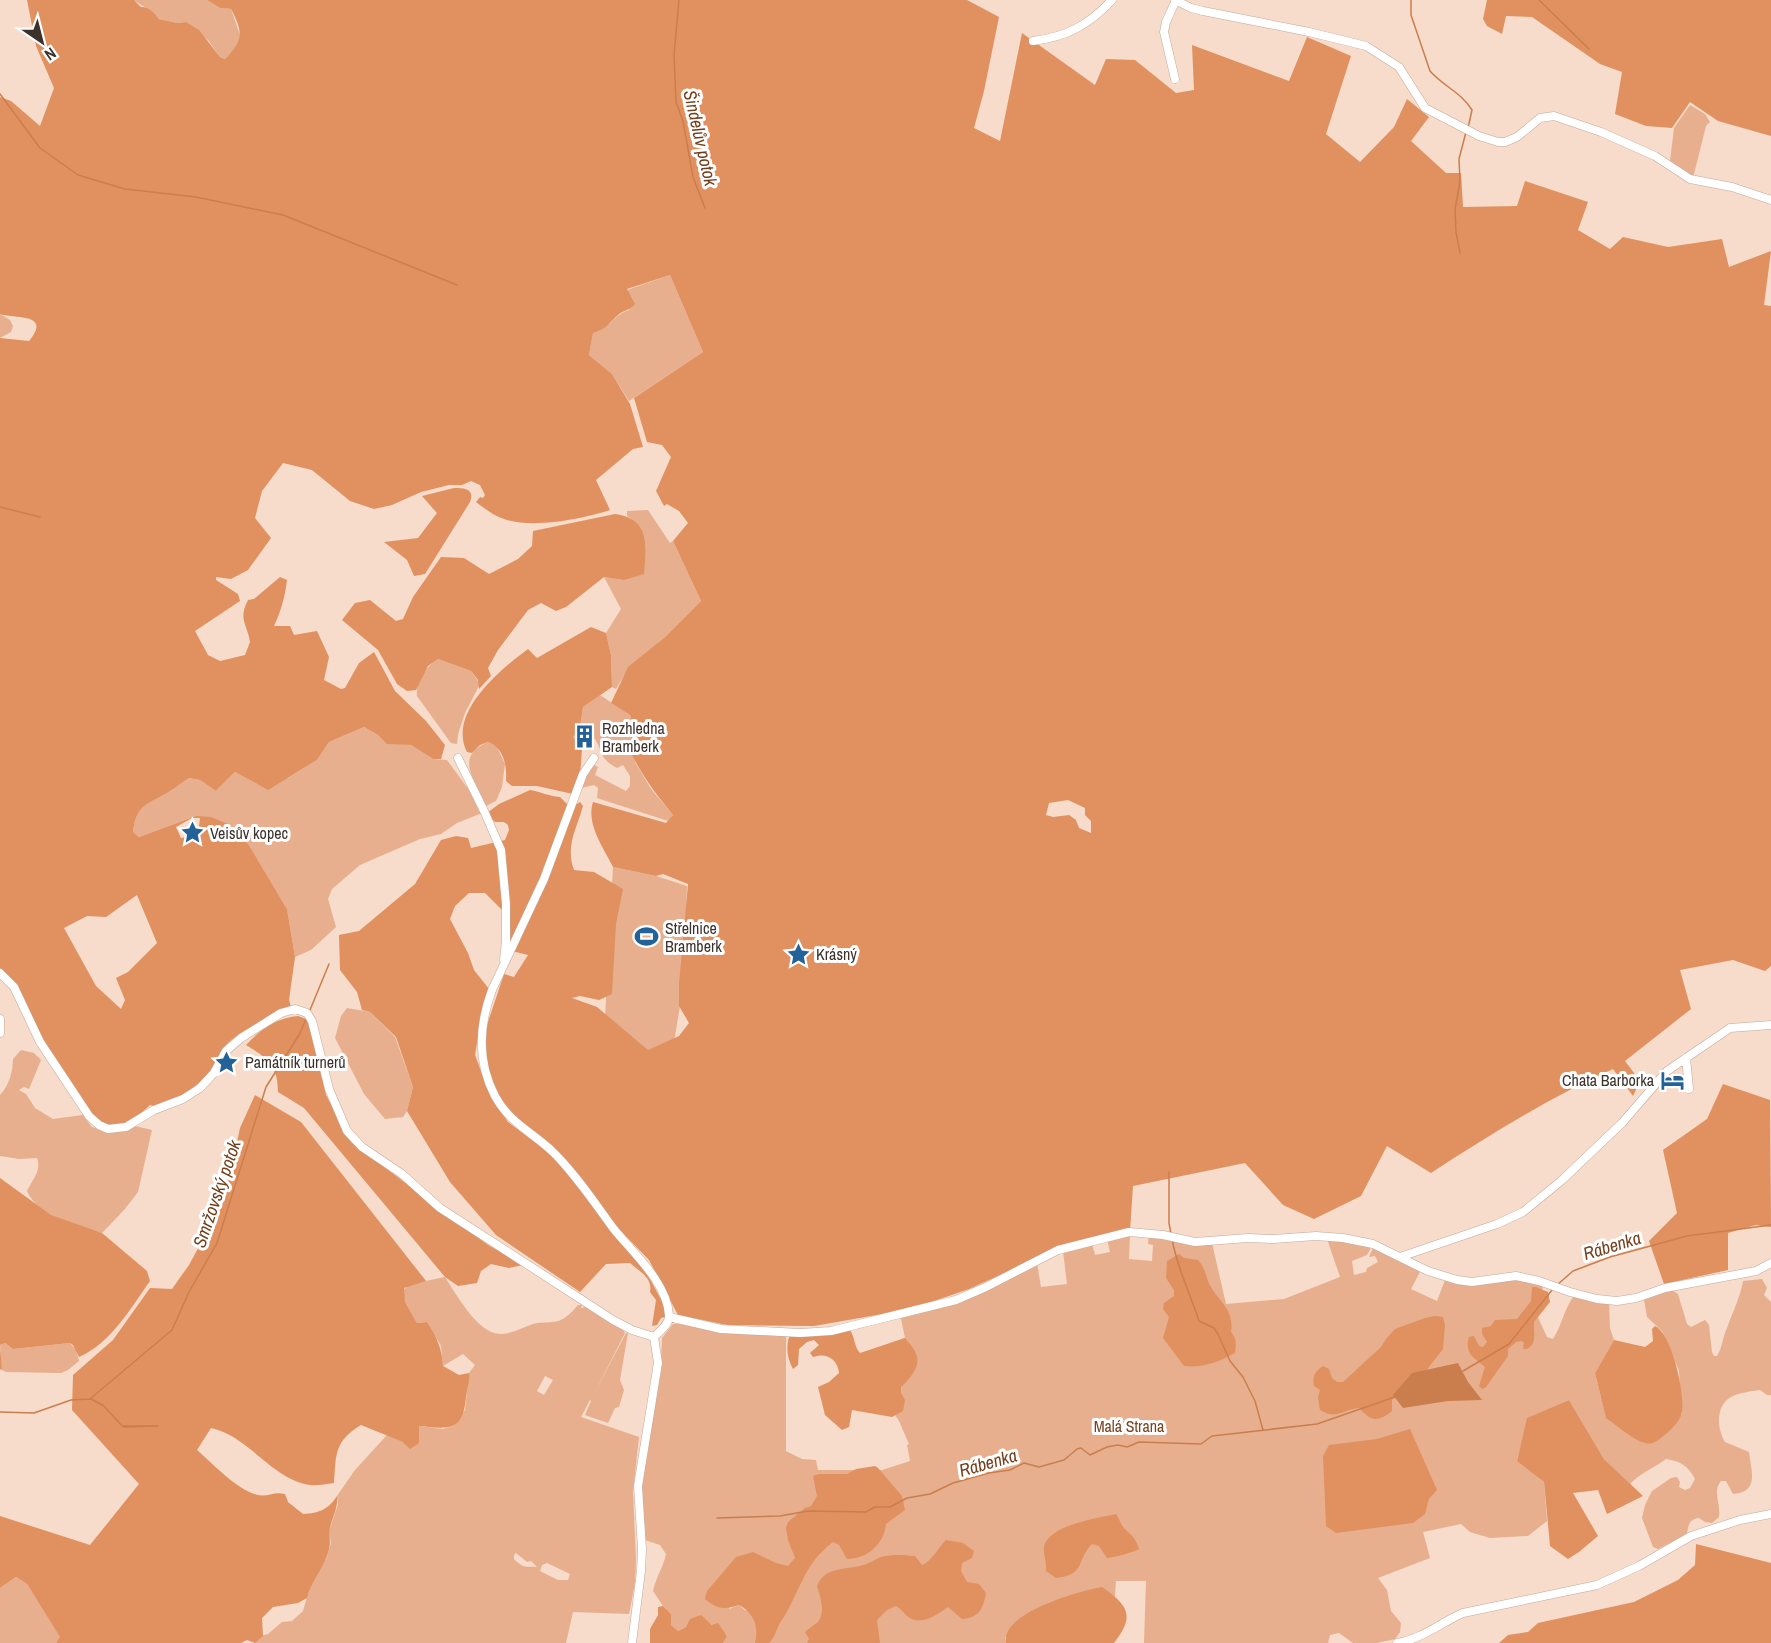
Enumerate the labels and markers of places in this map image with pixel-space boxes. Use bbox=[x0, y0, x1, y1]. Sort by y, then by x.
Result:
place label: Rozhledna Bramberk bbox=[602, 717, 665, 757]
building icon: Rozhledna Bramberk bbox=[571, 724, 597, 750]
place icon: Veisův kopec bbox=[179, 820, 205, 846]
place label: Veisův kopec bbox=[210, 822, 288, 844]
place label: Střelnice Bramberk bbox=[665, 917, 722, 957]
sports icon: Střelnice Bramberk bbox=[634, 924, 660, 950]
place icon: Krásný bbox=[785, 941, 811, 967]
place label: Krásný bbox=[816, 943, 857, 965]
place icon: Památník turnerů bbox=[214, 1049, 240, 1075]
place label: Památník turnerů bbox=[245, 1051, 346, 1073]
hotel icon: Chata Barborka bbox=[1659, 1067, 1685, 1093]
place label: Chata Barborka bbox=[1562, 1069, 1655, 1091]

